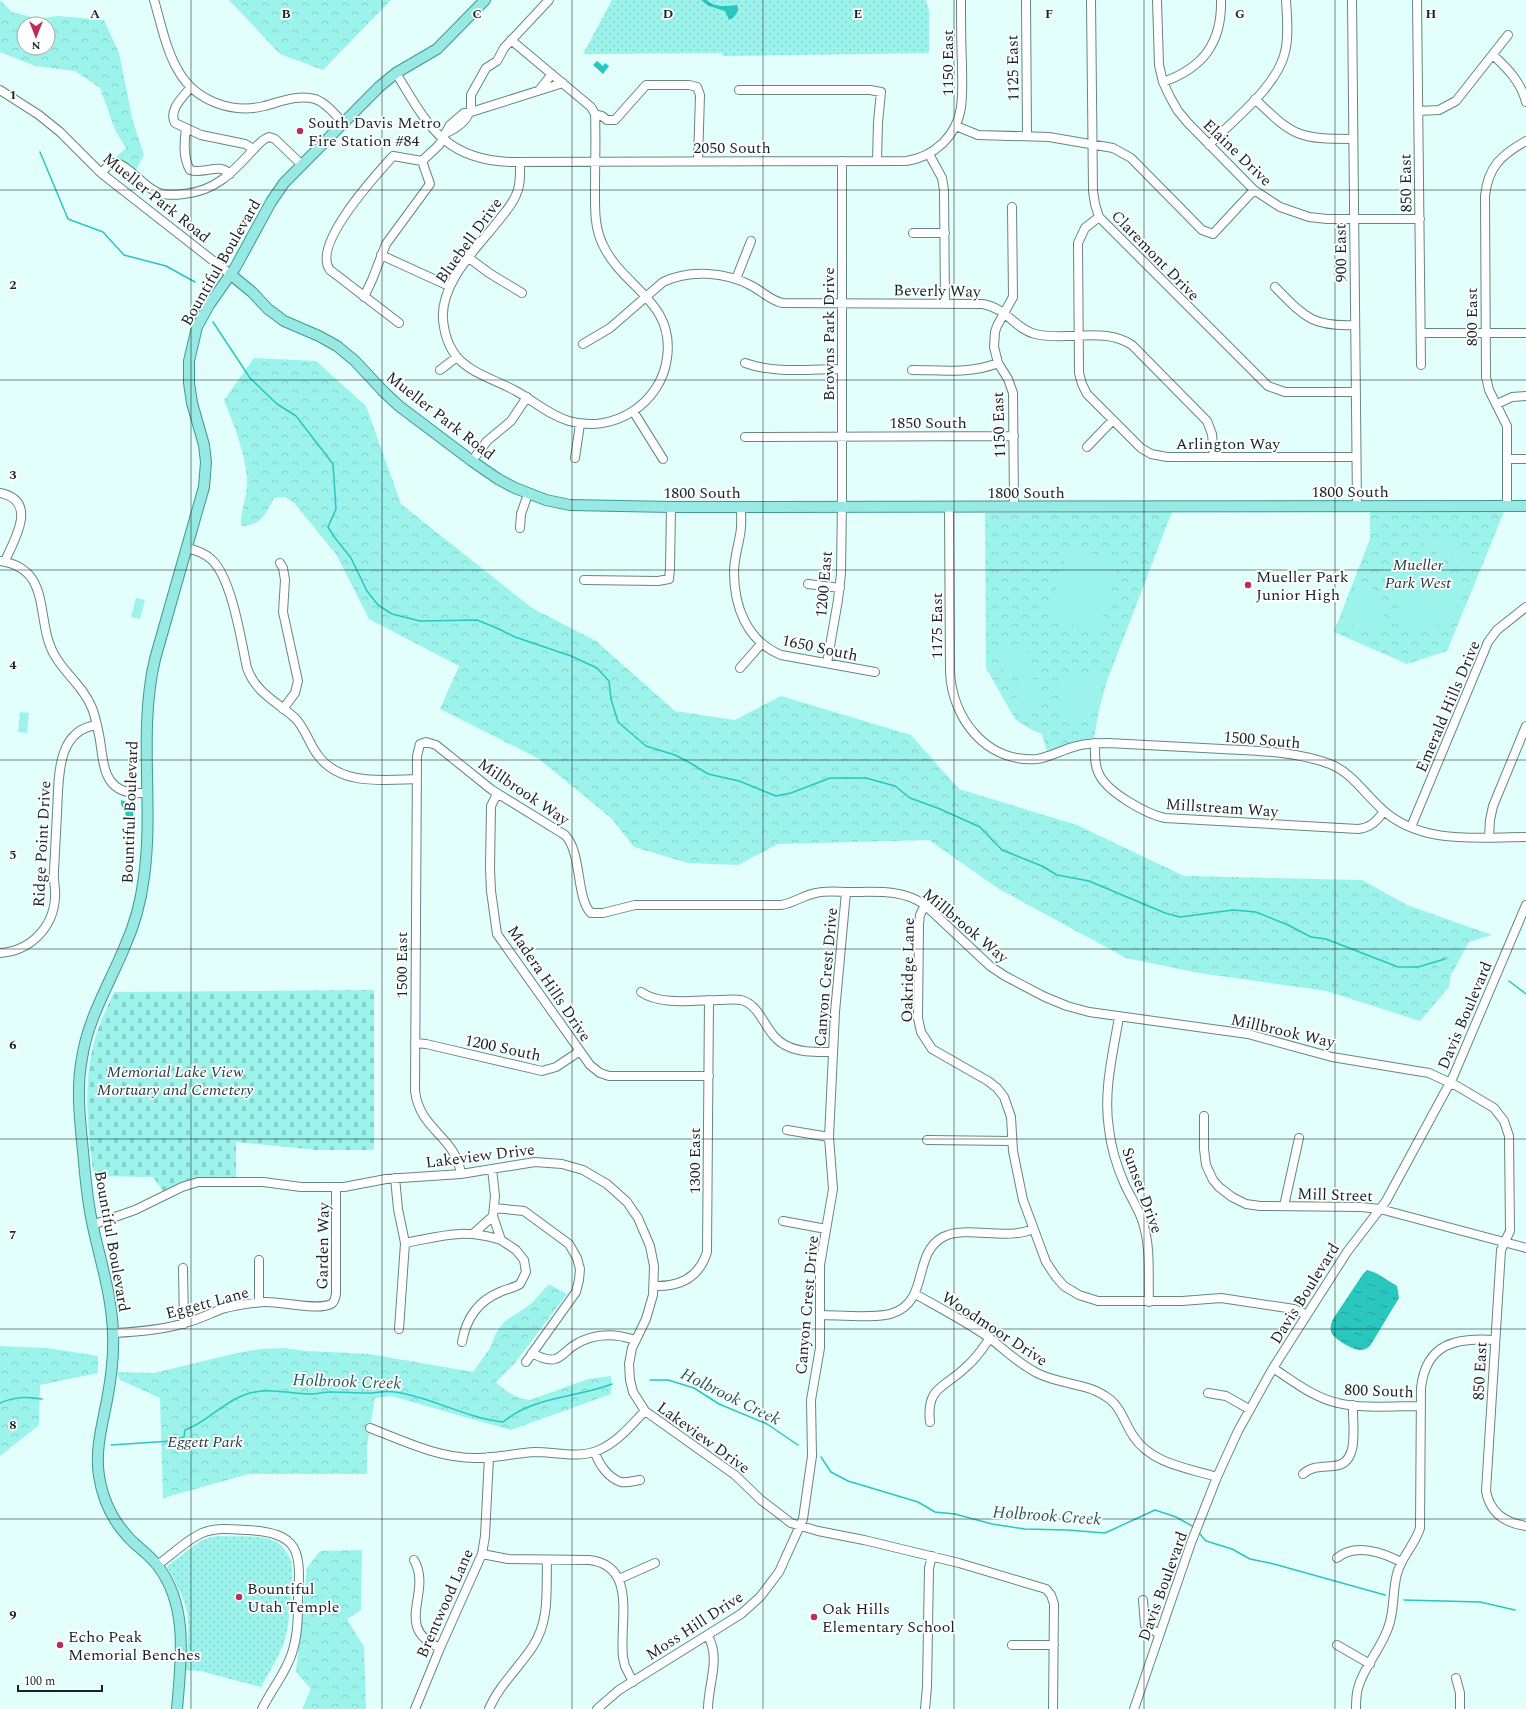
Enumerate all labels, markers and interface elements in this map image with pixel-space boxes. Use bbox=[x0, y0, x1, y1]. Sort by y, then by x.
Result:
text: A bbox=[90, 4, 100, 24]
text: B bbox=[281, 4, 291, 24]
text: C bbox=[472, 4, 482, 24]
text: D bbox=[663, 4, 673, 24]
text: E bbox=[854, 4, 863, 24]
text: F bbox=[1045, 4, 1053, 24]
text: G bbox=[1235, 4, 1245, 24]
text: H bbox=[1426, 4, 1437, 24]
north arrow bbox=[16, 16, 56, 56]
street label: 1150 East bbox=[936, 29, 960, 96]
street label: 1125 East bbox=[1000, 34, 1026, 102]
text: N bbox=[31, 37, 40, 54]
text: 1 bbox=[9, 85, 17, 105]
place label: South Davis Metro Fire Station #84 bbox=[308, 111, 441, 153]
street label: Elaine Drive bbox=[1197, 113, 1277, 192]
marker: South Davis Metro Fire Station #84 bbox=[295, 126, 305, 136]
street label: 2050 South bbox=[693, 136, 771, 160]
street label: Mueller Park Road bbox=[97, 147, 215, 249]
street label: 850 East bbox=[1393, 153, 1419, 213]
street label: Bluebell Drive bbox=[429, 193, 508, 289]
street label: Bountiful Boulevard bbox=[175, 195, 267, 330]
street label: Claremont Drive bbox=[1105, 205, 1205, 307]
street label: 900 East bbox=[1328, 223, 1354, 283]
street label: Browns Park Drive bbox=[817, 267, 841, 401]
text: 2 bbox=[9, 275, 17, 295]
street label: Beverly Way bbox=[893, 278, 982, 304]
street label: 800 East bbox=[1460, 287, 1484, 346]
street label: Mueller Park Road bbox=[381, 366, 500, 466]
street label: 1150 East bbox=[986, 391, 1012, 459]
street label: 1850 South bbox=[889, 411, 967, 435]
street label: Arlington Way bbox=[1176, 432, 1282, 456]
text: 3 bbox=[9, 465, 17, 485]
street label: 1800 South bbox=[1311, 480, 1389, 504]
street label: 1800 South bbox=[663, 481, 741, 505]
street label: 1800 South bbox=[987, 481, 1065, 505]
street label: 1200 East bbox=[809, 550, 839, 618]
park label: Mueller Park West bbox=[1385, 553, 1452, 595]
place label: Mueller Park Junior High bbox=[1256, 565, 1349, 607]
marker: Mueller Park Junior High bbox=[1243, 580, 1253, 590]
street label: 1175 East bbox=[925, 592, 949, 659]
street label: 1650 South bbox=[779, 628, 860, 668]
street label: Emerald Hills Drive bbox=[1409, 637, 1487, 776]
text: 4 bbox=[9, 655, 17, 675]
street label: 1500 South bbox=[1222, 725, 1302, 755]
street label: Bountiful Boulevard bbox=[116, 740, 144, 884]
street label: Millbrook Way bbox=[473, 752, 575, 832]
street label: Ridge Point Drive bbox=[27, 780, 57, 908]
street label: Millstream Way bbox=[1165, 792, 1280, 824]
text: 5 bbox=[9, 845, 17, 865]
street label: Millbrook Way bbox=[917, 882, 1015, 970]
street label: Canyon Crest Drive bbox=[808, 907, 844, 1048]
street label: Oakridge Lane bbox=[895, 917, 921, 1023]
street label: Madera Hills Drive bbox=[501, 921, 597, 1047]
street label: 1500 East bbox=[390, 931, 414, 998]
street label: Davis Boulevard bbox=[1431, 958, 1499, 1073]
street label: Millbrook Way bbox=[1228, 1007, 1338, 1055]
street label: 1200 South bbox=[462, 1028, 543, 1068]
text: 6 bbox=[9, 1035, 17, 1055]
park label: Memorial Lake View Mortuary and Cemetery bbox=[97, 1060, 253, 1102]
street label: 1300 East bbox=[683, 1127, 707, 1194]
street label: Lakeview Drive bbox=[424, 1137, 536, 1175]
street label: Sunset Drive bbox=[1115, 1144, 1169, 1237]
street label: Bountiful Boulevard bbox=[88, 1169, 136, 1314]
street label: Mill Street bbox=[1297, 1182, 1374, 1208]
street label: Garden Way bbox=[310, 1201, 336, 1290]
text: 7 bbox=[9, 1225, 17, 1245]
street label: Canyon Crest Drive bbox=[789, 1235, 825, 1376]
street label: Davis Boulevard bbox=[1264, 1238, 1346, 1349]
street label: Eggett Lane bbox=[163, 1280, 252, 1326]
street label: Woodmoor Drive bbox=[937, 1285, 1052, 1372]
street label: 850 East bbox=[1466, 1341, 1494, 1401]
water label: Holbrook Creek bbox=[676, 1361, 785, 1432]
water label: Holbrook Creek bbox=[292, 1367, 402, 1397]
street label: 800 South bbox=[1344, 1378, 1414, 1404]
street label: Lakeview Drive bbox=[652, 1396, 755, 1480]
text: 8 bbox=[9, 1415, 17, 1435]
park label: Eggett Park bbox=[167, 1430, 243, 1454]
water label: Holbrook Creek bbox=[992, 1499, 1102, 1533]
street label: Davis Boulevard bbox=[1132, 1528, 1194, 1645]
street label: Brentwood Lane bbox=[410, 1545, 480, 1662]
place label: Bountiful Utah Temple bbox=[247, 1577, 340, 1619]
street label: Moss Hill Drive bbox=[641, 1585, 748, 1666]
marker: Bountiful Utah Temple bbox=[234, 1592, 244, 1602]
place label: Oak Hills Elementary School bbox=[822, 1597, 955, 1639]
text: 9 bbox=[9, 1605, 17, 1625]
marker: Oak Hills Elementary School bbox=[809, 1612, 819, 1622]
place label: Echo Peak Memorial Benches bbox=[68, 1625, 201, 1667]
marker: Echo Peak Memorial Benches bbox=[55, 1640, 65, 1650]
scale bar bbox=[18, 1667, 102, 1693]
text: 100 m bbox=[24, 1672, 55, 1691]

